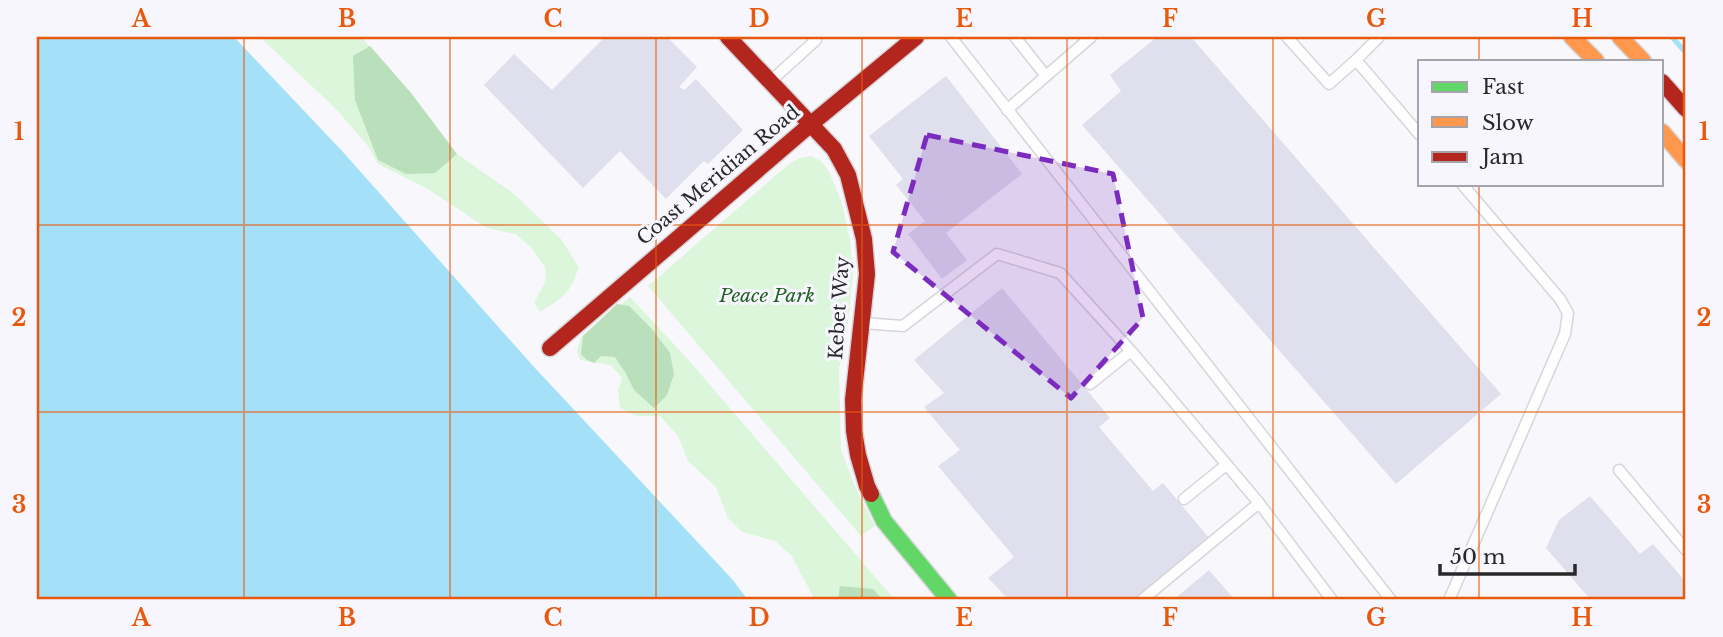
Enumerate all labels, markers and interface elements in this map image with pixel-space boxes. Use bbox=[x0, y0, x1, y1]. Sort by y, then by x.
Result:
text: A bbox=[131, 5, 152, 33]
text: B bbox=[338, 5, 356, 33]
text: C bbox=[544, 5, 562, 33]
text: D bbox=[748, 5, 770, 33]
text: E bbox=[955, 5, 973, 33]
text: F bbox=[1162, 5, 1178, 33]
text: G bbox=[1366, 5, 1386, 33]
text: H bbox=[1571, 5, 1593, 33]
legend bbox=[1418, 60, 1664, 186]
text: Fast bbox=[1482, 74, 1524, 100]
street label: Coast Meridian Road bbox=[632, 100, 804, 250]
text: Slow bbox=[1482, 110, 1534, 136]
text: 1 bbox=[14, 118, 24, 146]
text: 1 bbox=[1699, 118, 1709, 146]
text: Jam bbox=[1479, 144, 1524, 170]
street label: Kebet Way bbox=[824, 256, 854, 360]
park label: Peace Park bbox=[718, 284, 815, 307]
text: 2 bbox=[12, 304, 26, 332]
text: 2 bbox=[1697, 304, 1711, 332]
text: 3 bbox=[12, 491, 26, 519]
text: 3 bbox=[1697, 491, 1711, 519]
scale bar bbox=[1440, 532, 1574, 576]
text: 50 m bbox=[1450, 544, 1506, 570]
text: A bbox=[131, 604, 152, 632]
text: B bbox=[338, 604, 356, 632]
text: C bbox=[544, 604, 562, 632]
text: D bbox=[748, 604, 770, 632]
text: E bbox=[955, 604, 973, 632]
text: F bbox=[1162, 604, 1178, 632]
text: G bbox=[1366, 604, 1386, 632]
text: H bbox=[1571, 604, 1593, 632]

